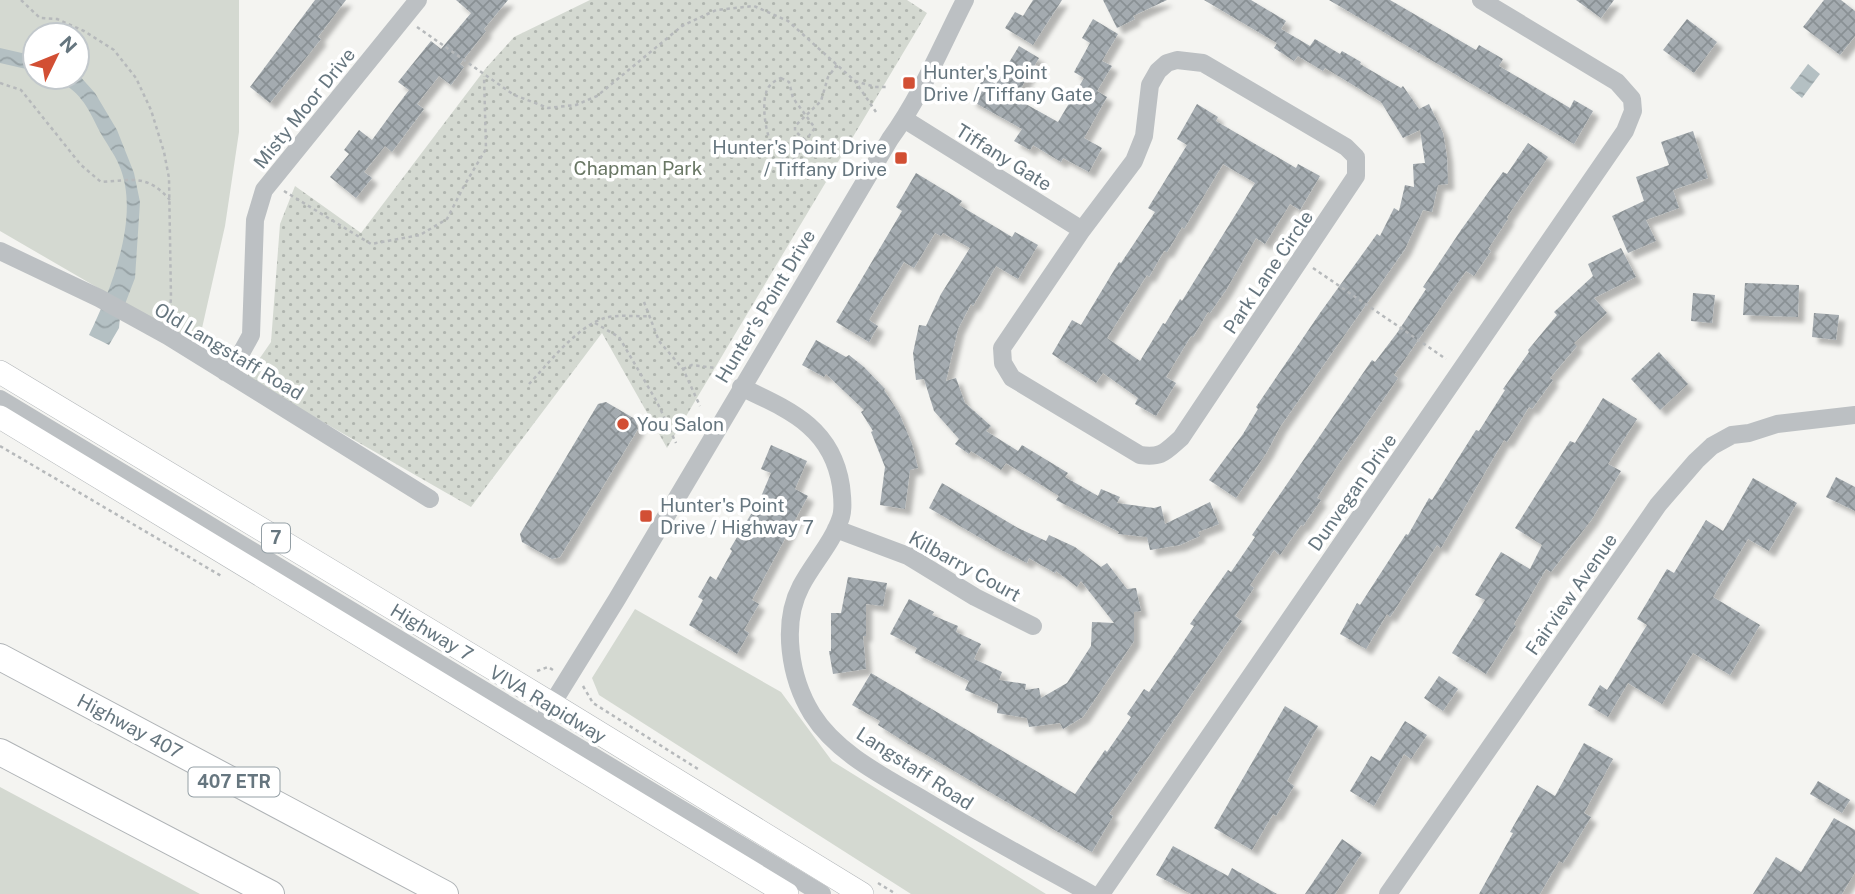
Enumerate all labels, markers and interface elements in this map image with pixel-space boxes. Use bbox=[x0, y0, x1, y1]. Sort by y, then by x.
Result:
north arrow bbox=[21, 21, 91, 91]
text: N bbox=[55, 31, 82, 57]
street label: Misty Moor Drive bbox=[249, 43, 359, 173]
place label: Hunter's Point Drive / Tiffany Gate bbox=[923, 61, 1093, 105]
marker: Hunter's Point Drive / Tiffany Gate bbox=[901, 75, 917, 91]
street label: Tiffany Gate bbox=[952, 119, 1056, 195]
place label: Hunter's Point Drive / Tiffany Drive bbox=[712, 136, 887, 180]
marker: Hunter's Point Drive / Tiffany Drive bbox=[893, 150, 909, 166]
park label: Chapman Park bbox=[574, 157, 703, 179]
street label: Park Lane Circle bbox=[1219, 206, 1317, 338]
street label: Hunter's Point Drive bbox=[711, 225, 819, 387]
street label: Old Langstaff Road bbox=[151, 298, 307, 404]
place label: You Salon bbox=[637, 413, 724, 435]
marker: You Salon bbox=[615, 416, 631, 432]
street label: Dunvegan Drive bbox=[1303, 429, 1401, 555]
place label: Hunter's Point Drive / Highway 7 bbox=[660, 494, 814, 538]
marker: Hunter's Point Drive / Highway 7 bbox=[638, 508, 654, 524]
road number: 7 bbox=[262, 524, 290, 552]
street label: Kilbarry Court bbox=[905, 526, 1025, 606]
street label: Fairview Avenue bbox=[1521, 529, 1621, 659]
street label: Highway 7 bbox=[387, 599, 477, 665]
street label: VIVA Rapidway bbox=[486, 660, 610, 748]
street label: Highway 407 bbox=[74, 689, 186, 763]
street label: Langstaff Road bbox=[853, 722, 977, 814]
road number: 407 ETR bbox=[188, 768, 280, 796]

